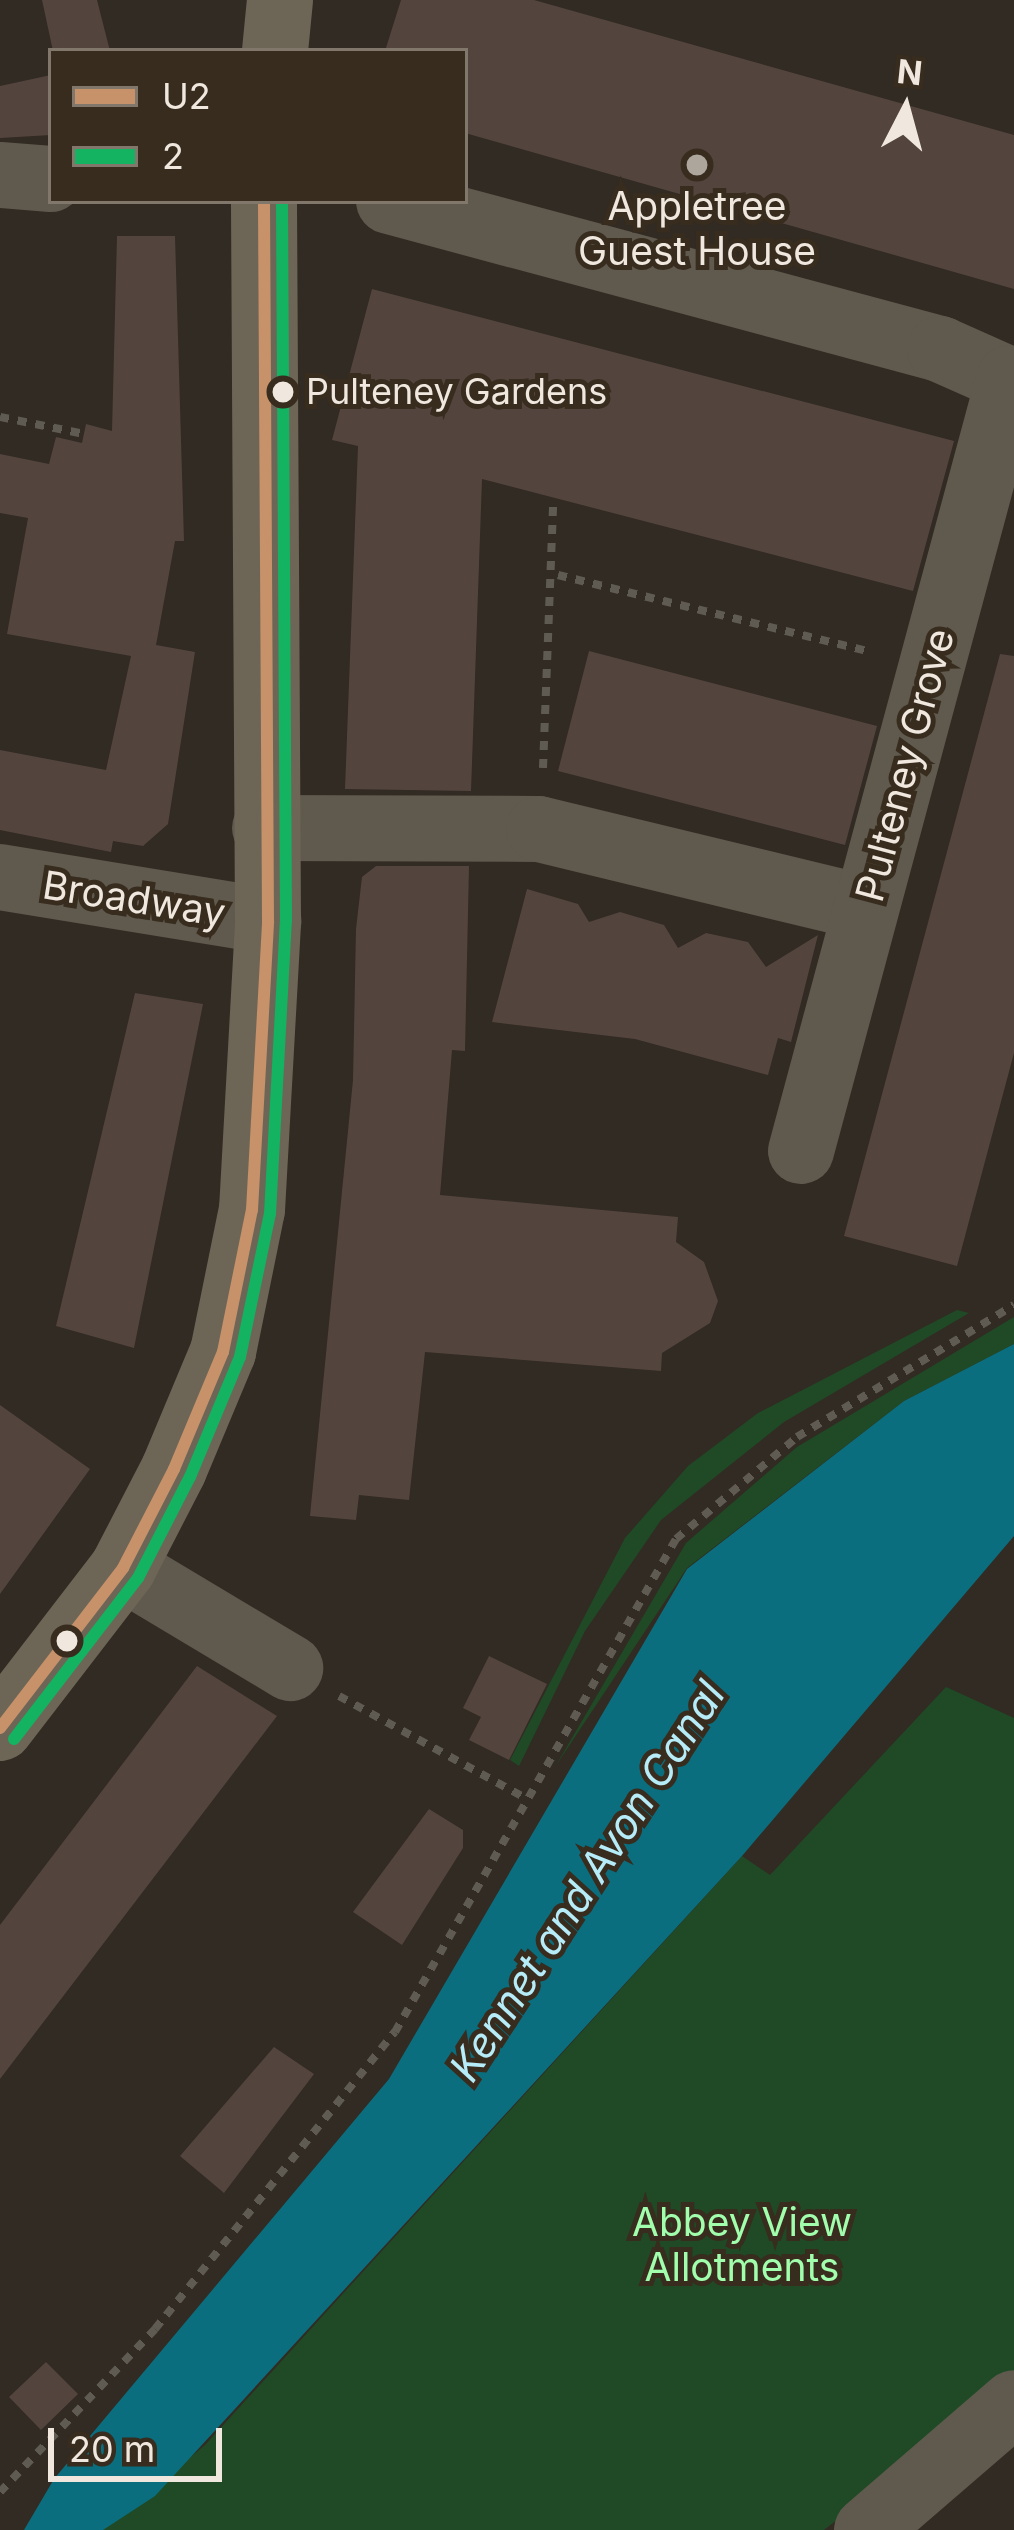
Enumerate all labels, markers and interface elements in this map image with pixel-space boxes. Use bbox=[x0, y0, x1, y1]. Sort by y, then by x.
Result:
legend bbox=[48, 48, 468, 204]
north arrow bbox=[846, 48, 966, 168]
text: N bbox=[895, 51, 924, 93]
text: U2 bbox=[162, 74, 211, 118]
text: 2 bbox=[162, 134, 184, 178]
marker: Appletree Guest House bbox=[684, 152, 710, 178]
place label: Appletree Guest House bbox=[578, 184, 816, 275]
place label: Pulteney Gardens bbox=[306, 370, 607, 414]
marker: Pulteney Gardens bbox=[272, 381, 294, 403]
street label: Pulteney Grove bbox=[846, 623, 964, 907]
street label: Broadway bbox=[39, 861, 229, 937]
unlabelled marker bbox=[56, 1630, 78, 1652]
water label: Kennet and Avon Canal bbox=[439, 1672, 735, 2090]
park label: Abbey View Allotments bbox=[632, 2200, 852, 2291]
scale bar bbox=[54, 2404, 228, 2478]
text: 20 m bbox=[69, 2427, 155, 2471]

